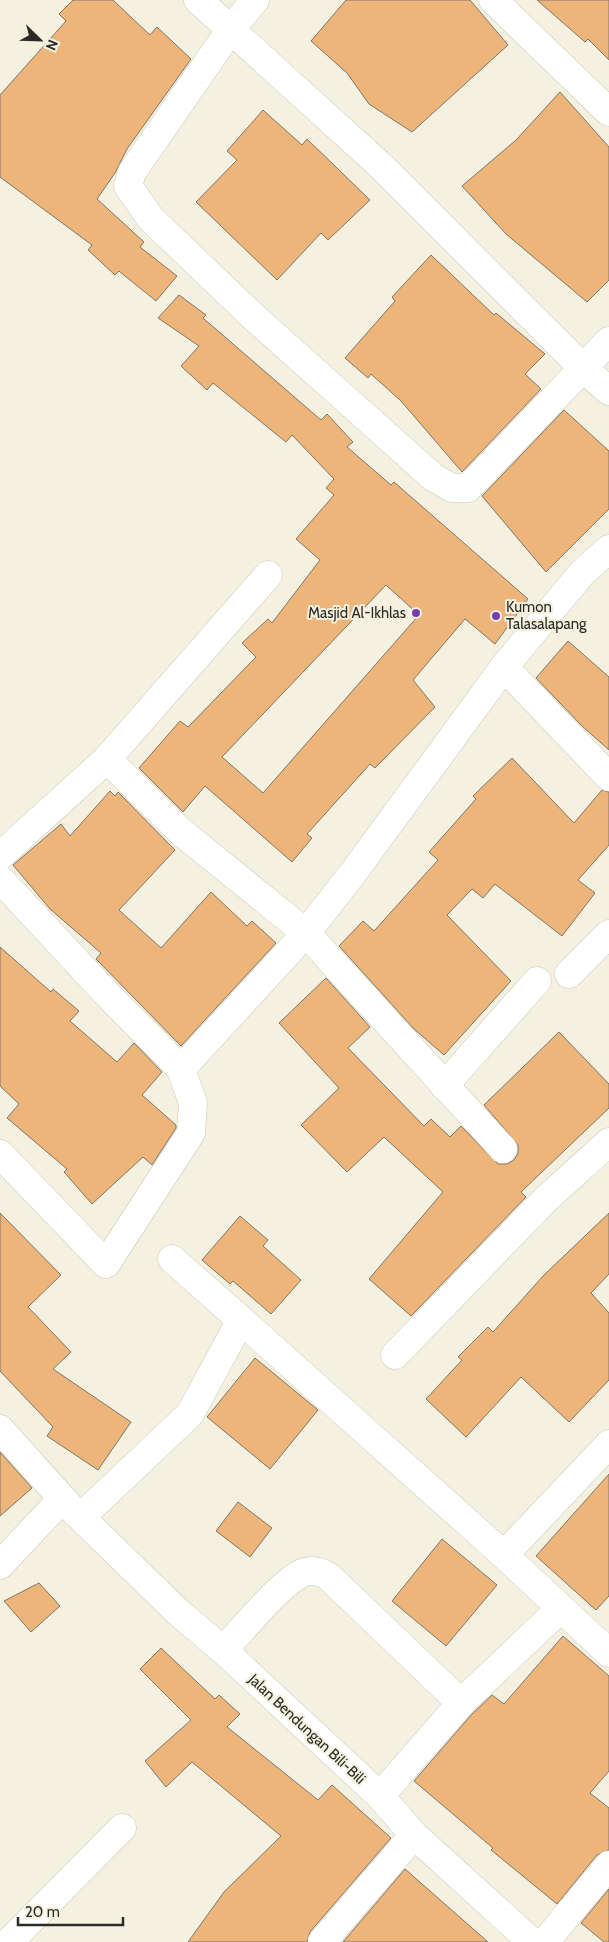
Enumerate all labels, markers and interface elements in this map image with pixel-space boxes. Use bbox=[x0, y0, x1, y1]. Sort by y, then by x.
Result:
north arrow bbox=[15, 15, 65, 65]
text: N bbox=[42, 37, 62, 53]
place label: Kumon Talasalapang bbox=[506, 598, 587, 633]
place label: Masjid Al-Ikhlas bbox=[308, 604, 406, 622]
marker: Masjid Al-Ikhlas bbox=[410, 607, 422, 619]
marker: Kumon Talasalapang bbox=[490, 610, 502, 622]
street label: Jalan Bendungan Bili-Bili bbox=[244, 1669, 369, 1788]
scale bar bbox=[18, 1894, 122, 1926]
text: 20 m bbox=[25, 1903, 60, 1921]

